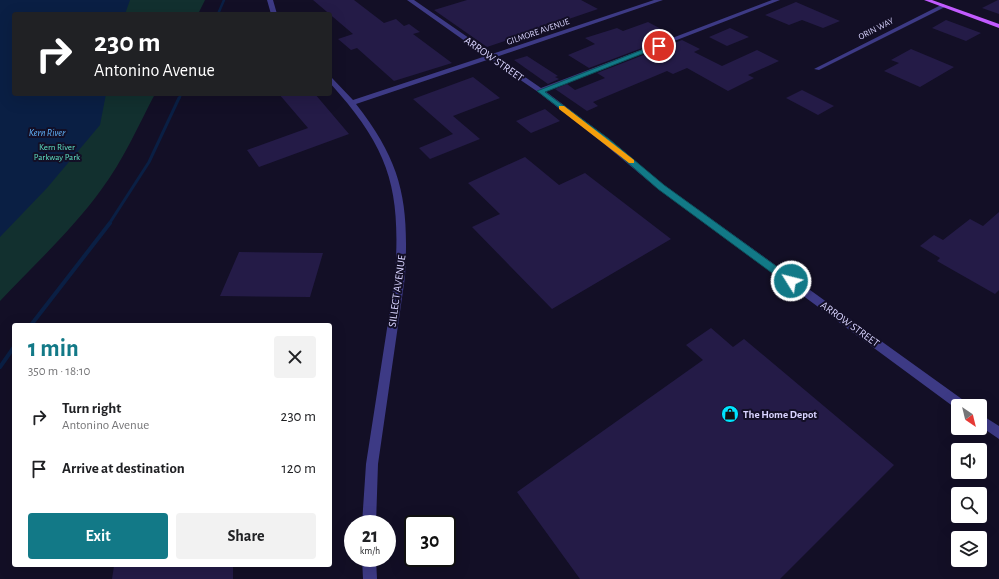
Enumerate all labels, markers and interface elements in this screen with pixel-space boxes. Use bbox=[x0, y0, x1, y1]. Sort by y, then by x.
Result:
street label: ORIN WAY bbox=[857, 16, 895, 42]
street label: GILMORE AVENUE bbox=[505, 17, 571, 47]
icon: right bbox=[28, 28, 80, 80]
text: 230 m bbox=[94, 29, 161, 57]
pin bbox=[642, 29, 676, 63]
street label: ARROW STREET bbox=[462, 35, 526, 84]
icon: arrive bbox=[648, 35, 670, 57]
text: Antonino Avenue bbox=[94, 62, 215, 80]
water label: Kern River bbox=[29, 128, 66, 138]
park label: Kern River Parkway Park bbox=[34, 143, 81, 162]
street label: SILLECT AVENUE bbox=[386, 254, 408, 328]
position arrow bbox=[770, 260, 812, 302]
street label: ARROW STREET bbox=[819, 299, 882, 349]
button: close bbox=[274, 336, 316, 378]
text: 1 min bbox=[28, 337, 79, 361]
text: 350 m · 18:10 bbox=[28, 365, 90, 378]
north arrow bbox=[951, 399, 987, 435]
map controls bbox=[951, 399, 987, 567]
text: Turn right bbox=[62, 401, 121, 416]
shop icon: The Home Depot bbox=[720, 404, 740, 424]
icon: right bbox=[28, 406, 50, 428]
text: 230 m bbox=[281, 409, 316, 424]
place label: The Home Depot bbox=[743, 409, 817, 420]
text: Antonino Avenue bbox=[62, 419, 149, 432]
button: sound bbox=[951, 443, 987, 479]
icon: arrive bbox=[28, 458, 50, 480]
text: Arrive at destination bbox=[62, 461, 185, 476]
text: 120 m bbox=[282, 461, 316, 476]
button: search bbox=[951, 487, 987, 523]
button: Exit bbox=[28, 513, 168, 559]
button: Share bbox=[176, 513, 316, 559]
speed limit sign: 30 bbox=[404, 515, 456, 567]
text: 21 bbox=[362, 526, 378, 546]
button: layers bbox=[951, 531, 987, 567]
text: km/h bbox=[360, 546, 380, 556]

